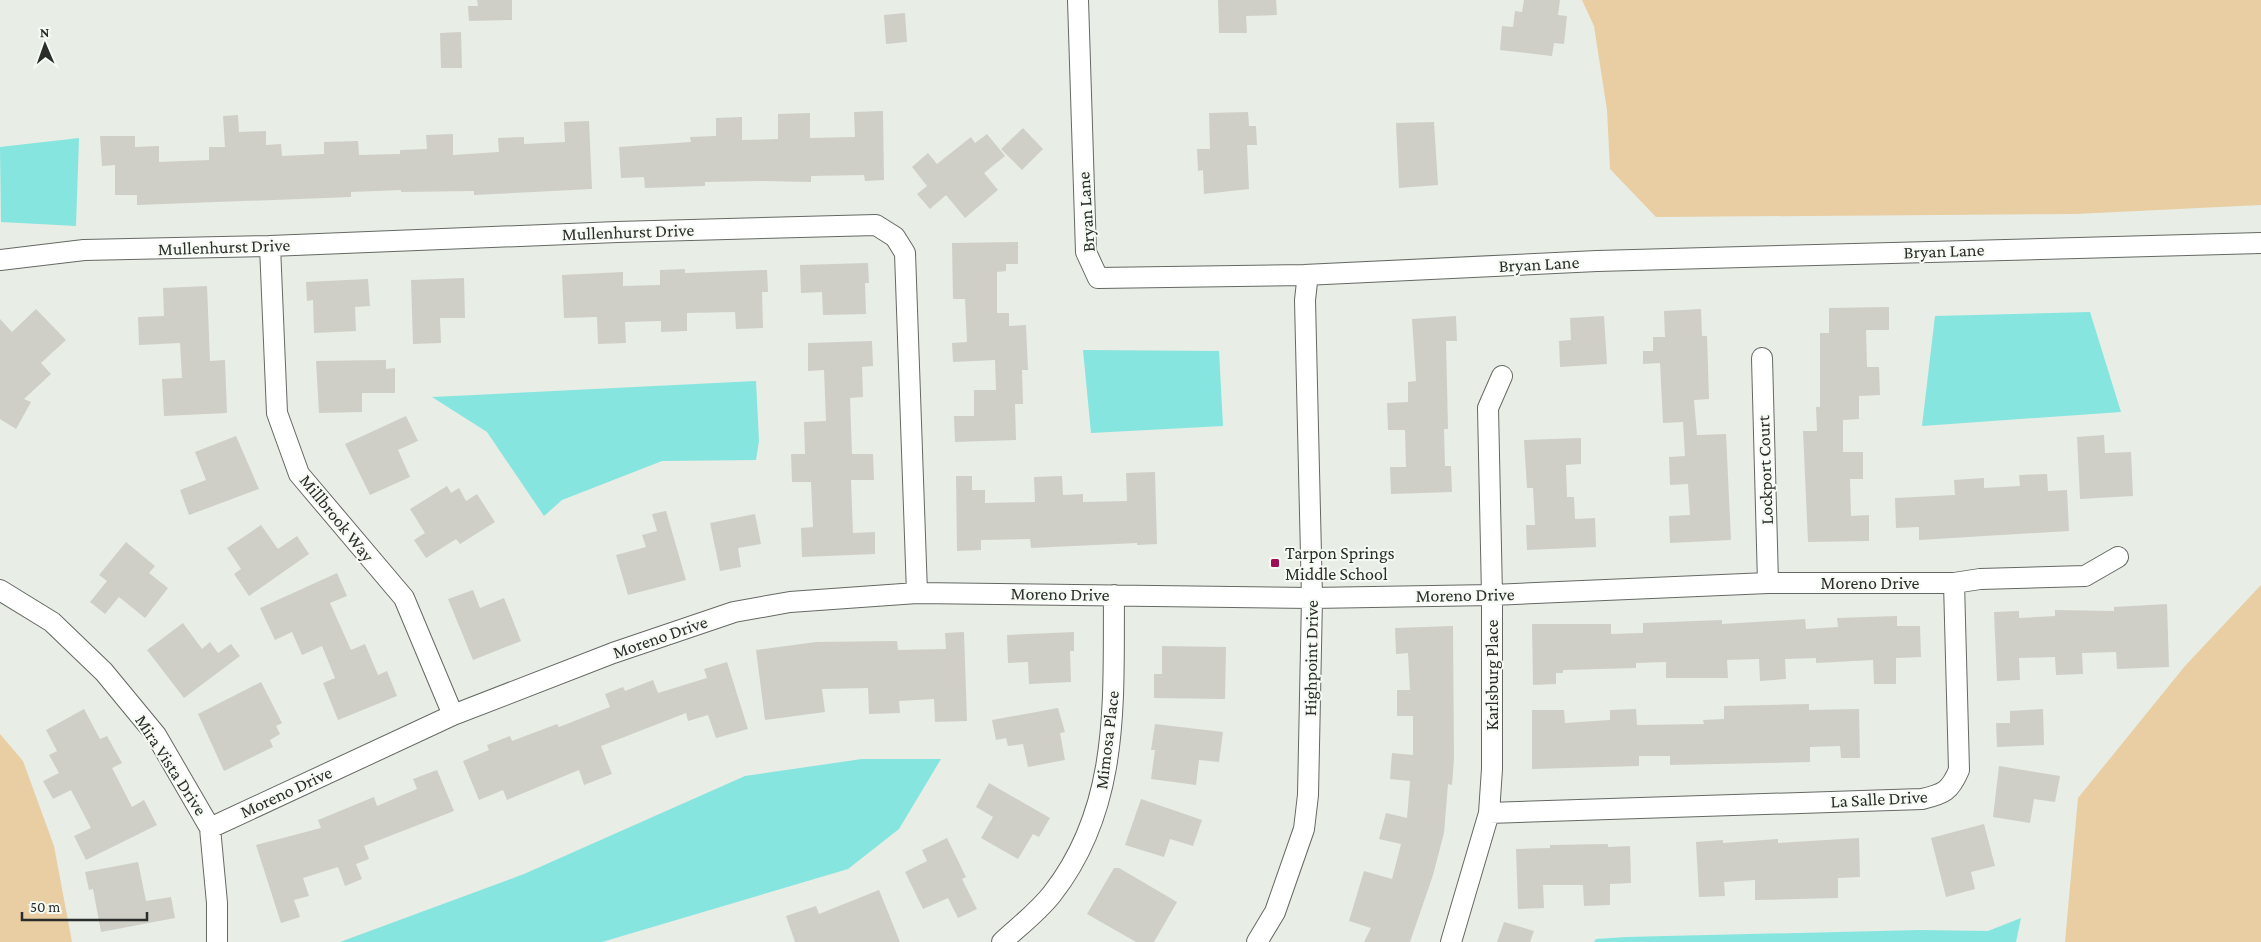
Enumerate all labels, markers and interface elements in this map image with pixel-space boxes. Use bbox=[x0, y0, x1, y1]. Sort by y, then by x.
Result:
north arrow bbox=[20, 20, 70, 70]
text: N bbox=[39, 24, 50, 40]
street label: Bryan Lane bbox=[1073, 171, 1099, 253]
street label: Mullenhurst Drive bbox=[561, 220, 695, 244]
street label: Mullenhurst Drive bbox=[157, 235, 291, 259]
street label: Bryan Lane bbox=[1903, 240, 1985, 262]
street label: Bryan Lane bbox=[1498, 252, 1580, 276]
street label: Lockport Court bbox=[1753, 414, 1777, 525]
street label: Millbrook Way bbox=[296, 470, 379, 566]
place label: Tarpon Springs Middle School bbox=[1285, 543, 1395, 584]
marker: Tarpon Springs Middle School bbox=[1269, 557, 1281, 569]
street label: Moreno Drive bbox=[1821, 573, 1920, 593]
street label: Moreno Drive bbox=[1010, 583, 1110, 605]
street label: Moreno Drive bbox=[1415, 584, 1515, 606]
street label: Highpoint Drive bbox=[1300, 600, 1322, 716]
street label: Moreno Drive bbox=[610, 611, 710, 663]
street label: Karlsburg Place bbox=[1482, 620, 1502, 730]
street label: Mimosa Place bbox=[1091, 689, 1123, 790]
street label: Mira Vista Drive bbox=[131, 711, 211, 819]
street label: Moreno Drive bbox=[237, 762, 335, 822]
street label: La Salle Drive bbox=[1830, 786, 1928, 812]
scale bar bbox=[22, 890, 148, 922]
text: 50 m bbox=[30, 899, 60, 915]

